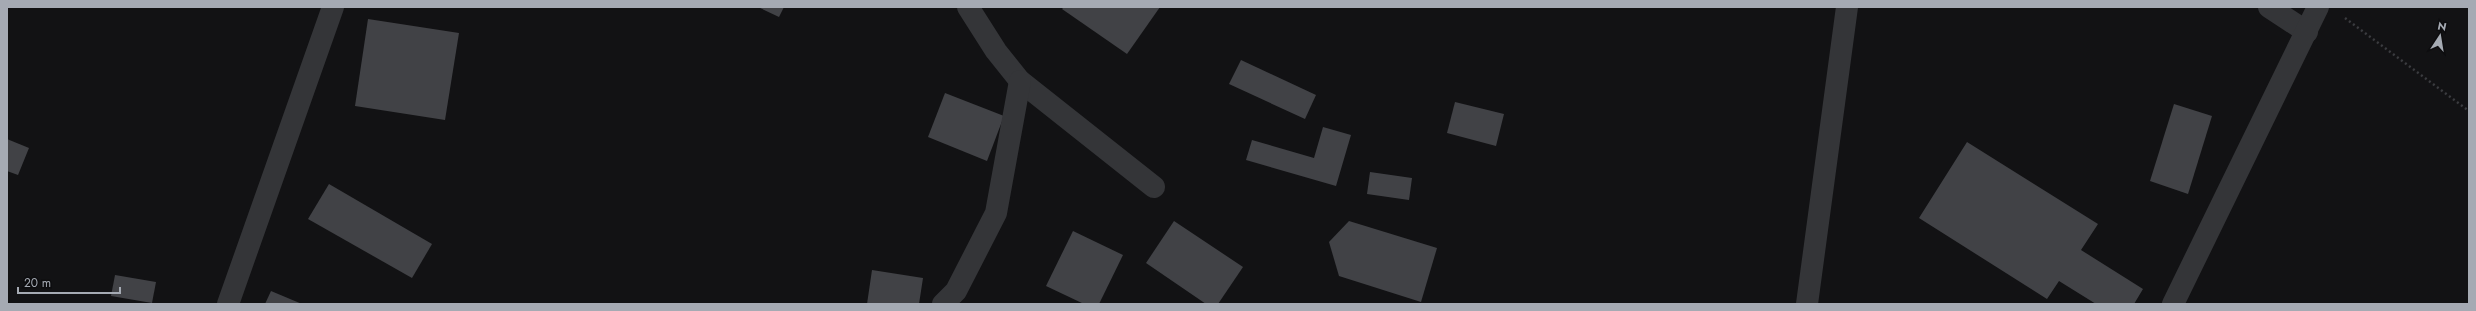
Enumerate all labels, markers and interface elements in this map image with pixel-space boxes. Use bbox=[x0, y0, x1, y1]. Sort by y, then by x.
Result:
north arrow bbox=[2420, 16, 2460, 56]
text: N bbox=[2436, 17, 2448, 35]
scale bar bbox=[18, 269, 120, 295]
text: 20 m bbox=[24, 274, 51, 292]

